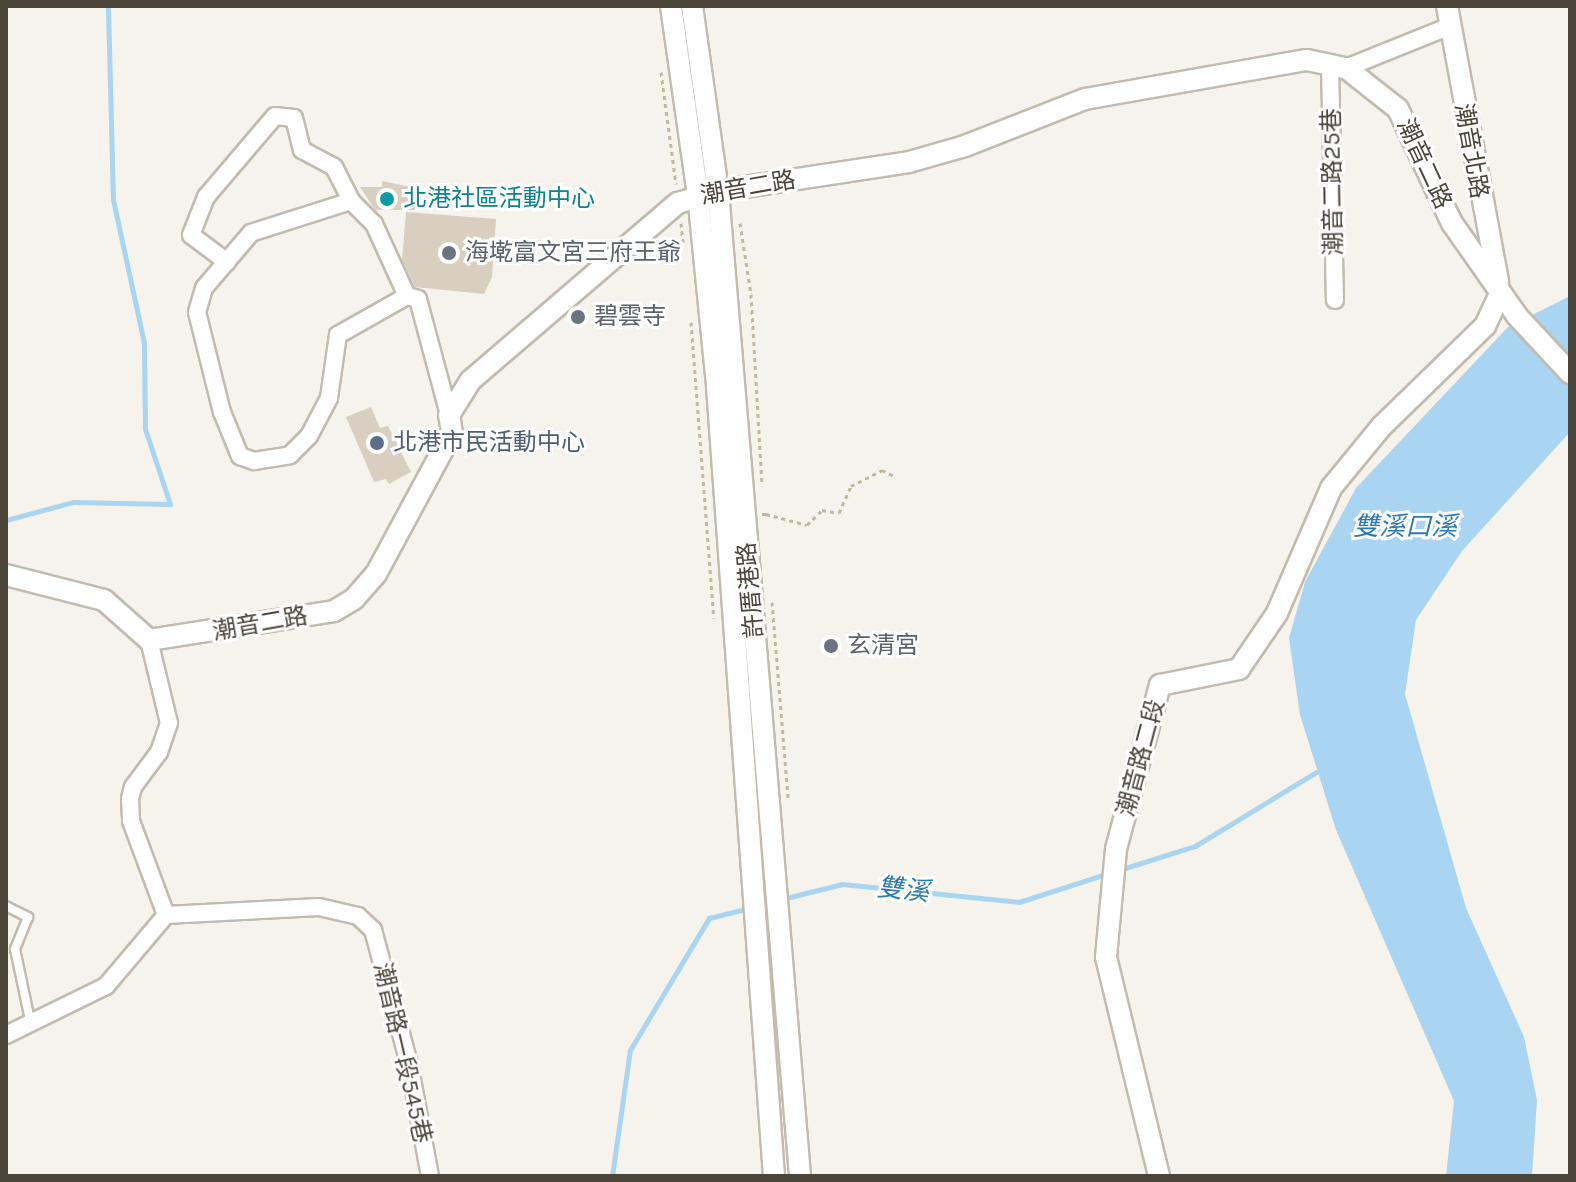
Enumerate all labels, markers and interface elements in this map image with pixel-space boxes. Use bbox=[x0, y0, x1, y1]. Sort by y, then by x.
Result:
street label: 潮音北路 bbox=[1448, 101, 1494, 201]
street label: 潮音二路25巷 bbox=[1317, 108, 1349, 256]
street label: 潮音二路 bbox=[1391, 114, 1457, 214]
street label: 潮音二路 bbox=[698, 165, 798, 211]
place label: 北港社區活動中心 bbox=[403, 185, 595, 213]
marker: 北港社區活動中心 bbox=[378, 190, 396, 208]
place label: 海墘富文宮三府王爺 bbox=[465, 239, 681, 267]
marker: 海墘富文宮三府王爺 bbox=[440, 244, 458, 262]
place label: 碧雲寺 bbox=[594, 303, 666, 331]
marker: 碧雲寺 bbox=[569, 308, 587, 326]
place label: 北港市民活動中心 bbox=[393, 429, 585, 457]
marker: 北港市民活動中心 bbox=[368, 434, 386, 452]
water label: 雙溪口溪 bbox=[1353, 511, 1457, 543]
street label: 許厝港路 bbox=[732, 541, 770, 639]
street label: 潮音二路 bbox=[210, 601, 310, 647]
place label: 玄清宮 bbox=[847, 632, 919, 660]
marker: 玄清宮 bbox=[822, 637, 840, 655]
street label: 潮音路二段 bbox=[1112, 696, 1170, 820]
water label: 雙溪 bbox=[876, 872, 930, 908]
street label: 潮音路一段545巷 bbox=[367, 960, 437, 1146]

